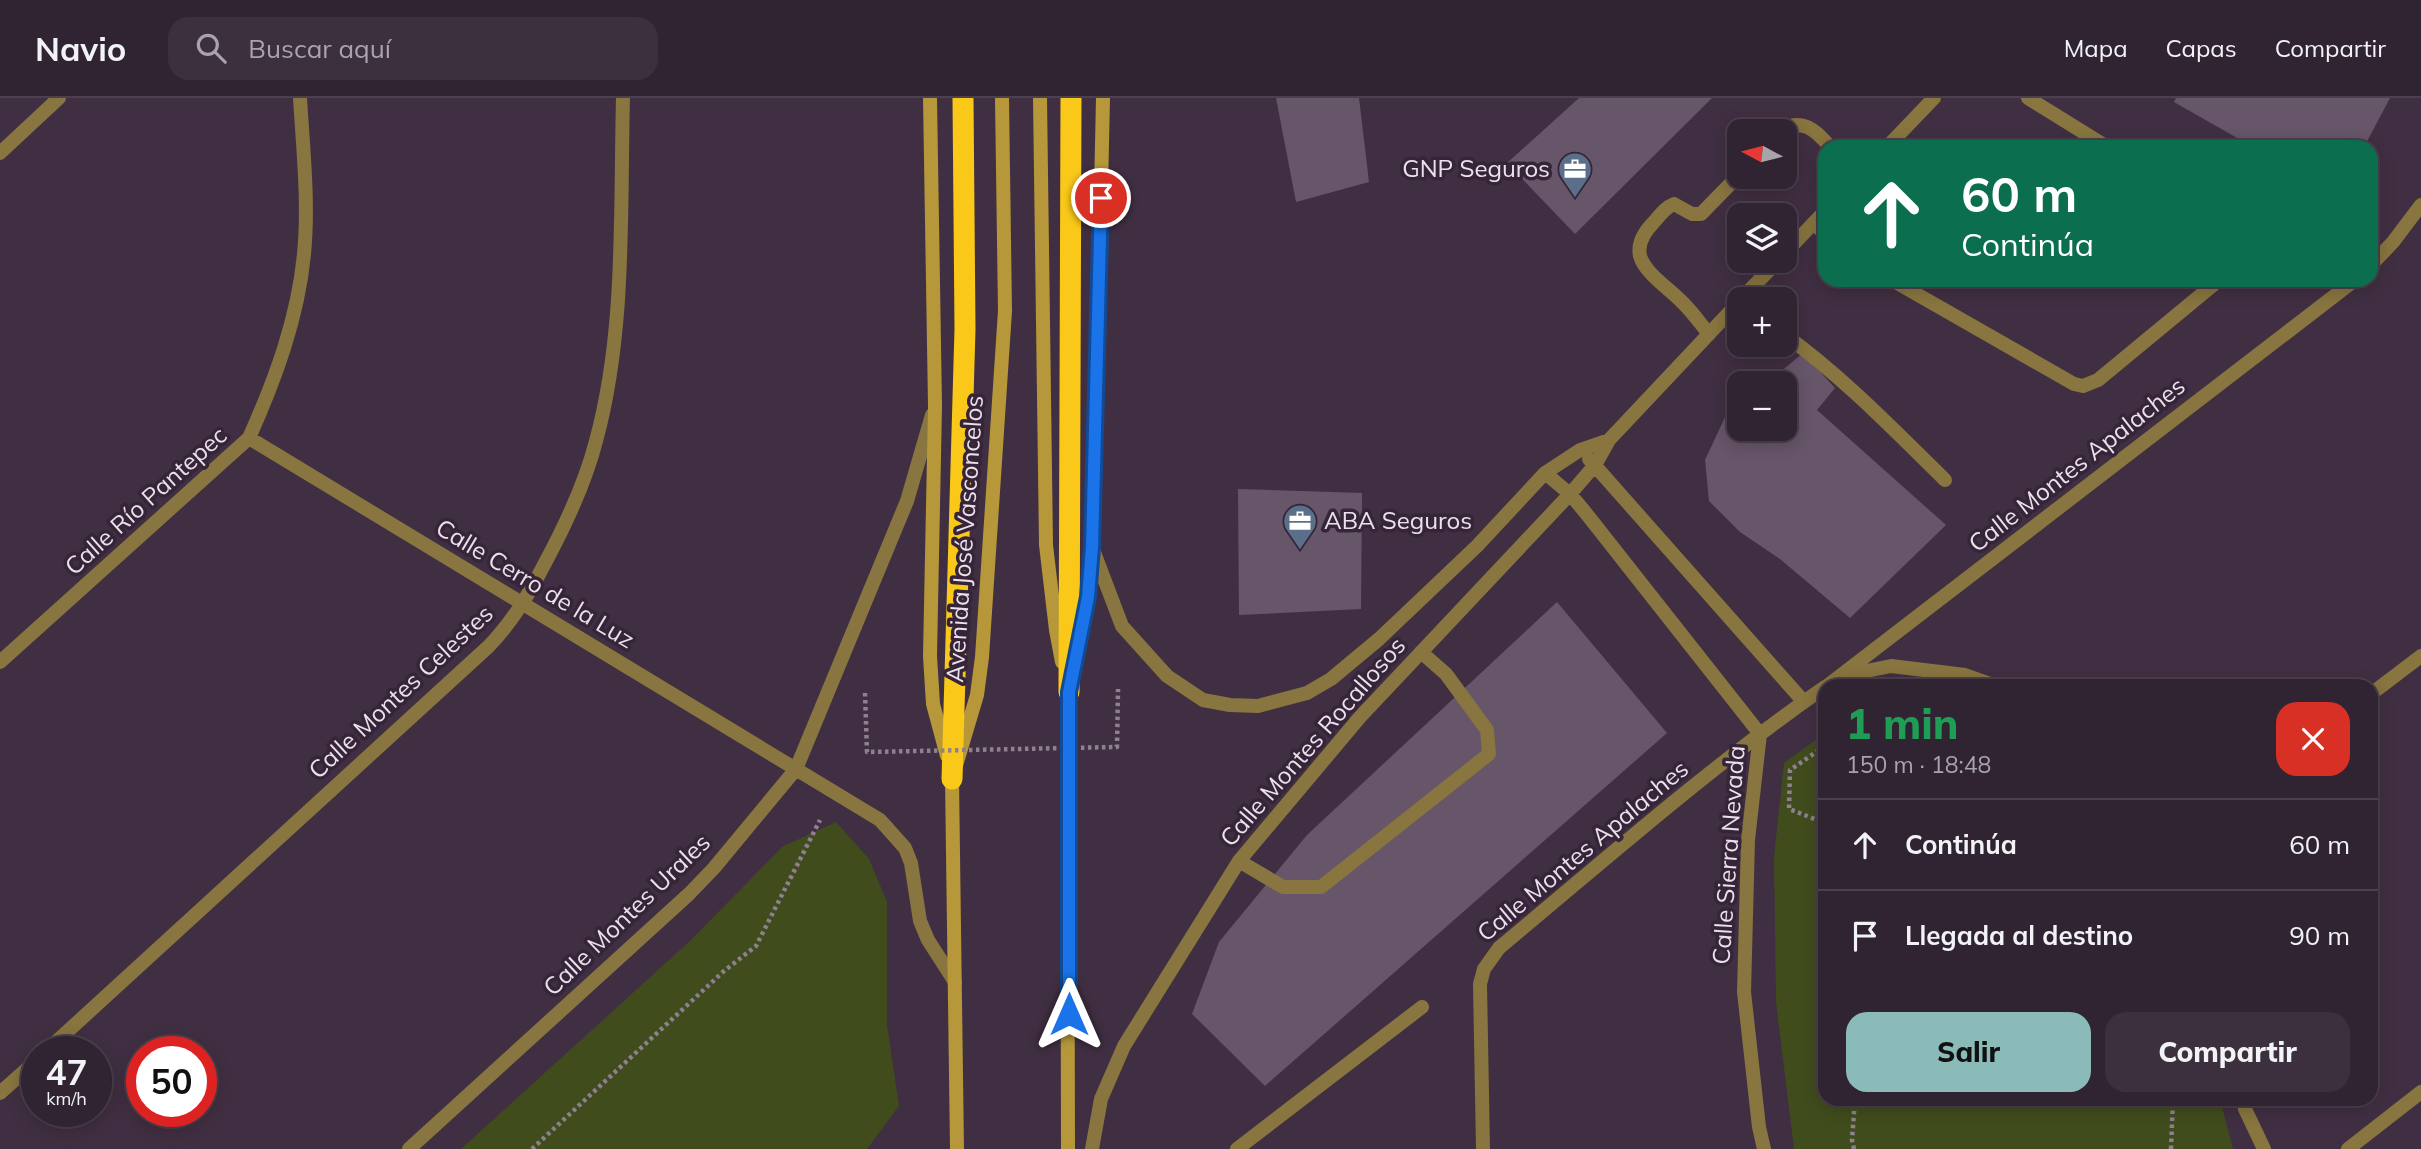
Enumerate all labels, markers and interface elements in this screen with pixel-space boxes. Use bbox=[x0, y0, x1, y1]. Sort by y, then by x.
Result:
search box bbox=[168, 17, 658, 80]
text: Navio bbox=[35, 28, 126, 69]
icon: search bbox=[192, 29, 230, 67]
text: Buscar aquí bbox=[248, 32, 391, 65]
text: Mapa bbox=[2064, 33, 2128, 63]
text: Capas bbox=[2166, 33, 2237, 63]
text: Compartir bbox=[2275, 33, 2386, 63]
north arrow bbox=[1727, 119, 1797, 189]
map controls bbox=[1727, 119, 1797, 441]
office icon: GNP Seguros bbox=[1556, 150, 1594, 199]
place label: GNP Seguros bbox=[1402, 153, 1550, 183]
text: 60 m bbox=[1961, 163, 2077, 224]
pin bbox=[1071, 168, 1131, 228]
icon: ahead bbox=[1846, 168, 1937, 259]
icon: arrive bbox=[1082, 179, 1120, 217]
button: layers bbox=[1727, 203, 1797, 273]
text: Continúa bbox=[1961, 224, 2094, 264]
button: + bbox=[1727, 287, 1797, 357]
street label: Calle Montes Apalaches bbox=[1962, 370, 2191, 558]
button: − bbox=[1727, 371, 1797, 441]
street label: Avenida José Vasconcelos bbox=[939, 395, 989, 683]
street label: Calle Río Pantepec bbox=[58, 420, 233, 581]
office icon: ABA Seguros bbox=[1281, 502, 1319, 551]
place label: ABA Seguros bbox=[1324, 505, 1472, 535]
street label: Calle Cerro de la Luz bbox=[431, 512, 640, 654]
street label: Calle Montes Celestes bbox=[302, 598, 499, 785]
street label: Calle Montes Rocallosos bbox=[1213, 630, 1411, 852]
text: 1 min bbox=[1846, 697, 1959, 750]
button: close bbox=[2276, 702, 2350, 776]
street label: Calle Sierra Nevada bbox=[1705, 744, 1751, 965]
text: 150 m · 18:48 bbox=[1846, 750, 1991, 779]
street label: Calle Montes Apalaches bbox=[1471, 753, 1694, 947]
icon: ahead bbox=[1846, 826, 1884, 864]
street label: Calle Montes Urales bbox=[537, 827, 716, 1002]
text: Continúa bbox=[1905, 828, 2017, 861]
text: 60 m bbox=[2289, 828, 2350, 861]
icon: arrive bbox=[1846, 917, 1884, 955]
text: Llegada al destino bbox=[1905, 919, 2133, 952]
text: 90 m bbox=[2289, 919, 2350, 952]
position arrow bbox=[1032, 977, 1106, 1051]
button: Salir bbox=[1846, 1012, 2091, 1092]
button: Compartir bbox=[2105, 1012, 2350, 1092]
speed limit sign: 50 bbox=[126, 1036, 217, 1127]
text: 47 bbox=[45, 1050, 88, 1094]
text: km/h bbox=[46, 1087, 87, 1110]

